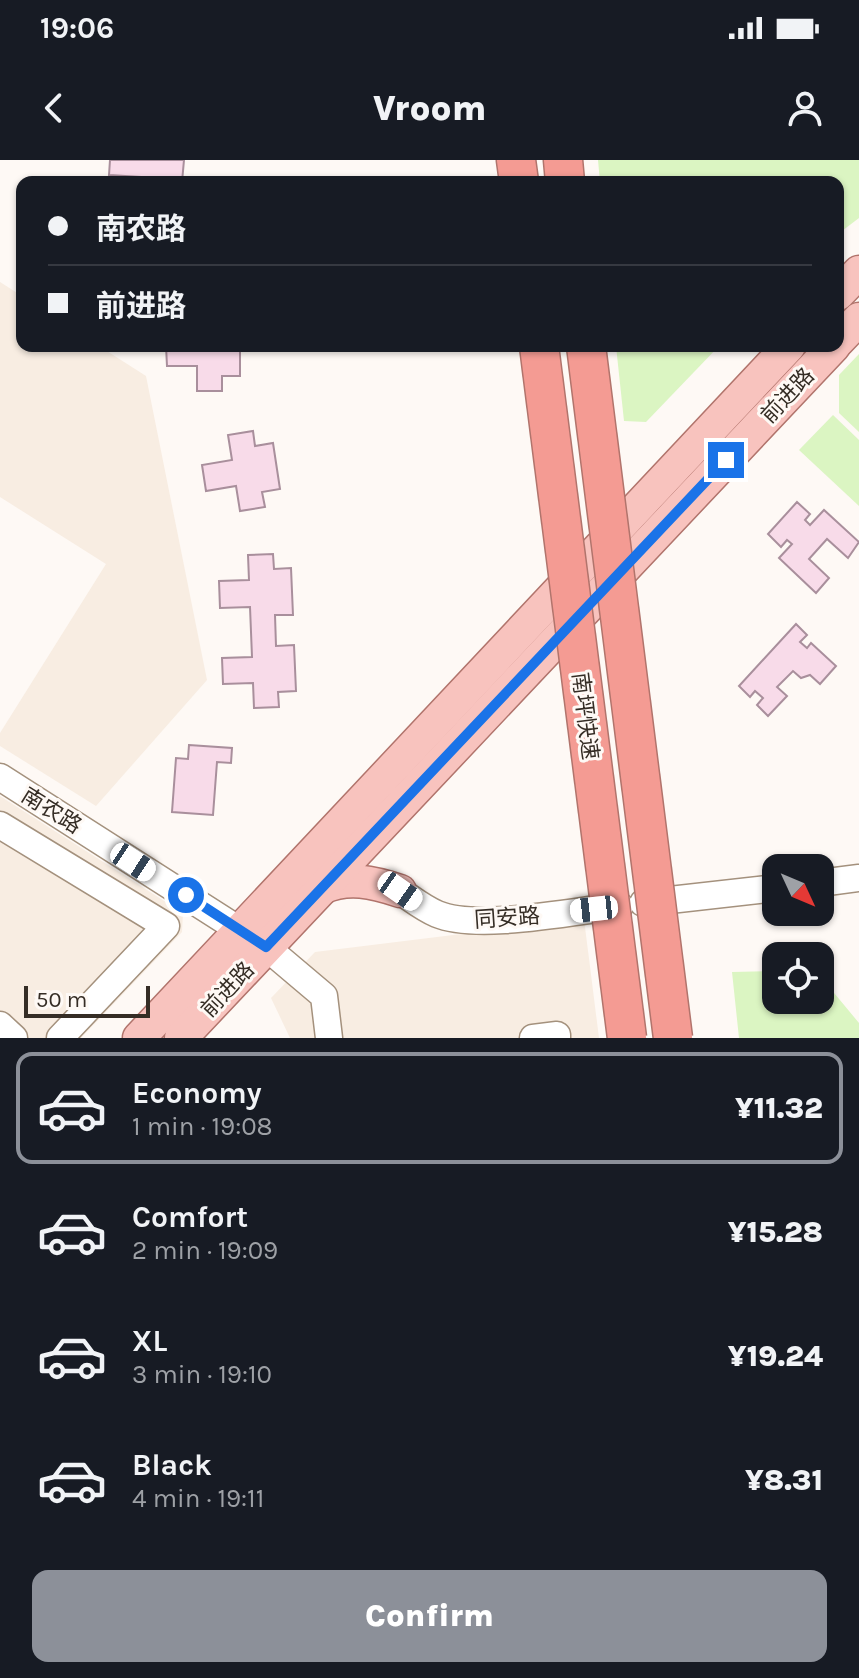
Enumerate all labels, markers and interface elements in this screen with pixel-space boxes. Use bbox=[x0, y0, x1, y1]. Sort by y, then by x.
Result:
text: 19:06 bbox=[40, 10, 114, 46]
icon: back bbox=[32, 86, 76, 130]
icon: person bbox=[783, 86, 827, 130]
text: Vroom bbox=[373, 87, 486, 129]
text: 南农路 bbox=[96, 211, 186, 247]
text: 前进路 bbox=[96, 288, 186, 324]
street label: 前进路 bbox=[756, 363, 820, 429]
route end bbox=[708, 442, 744, 478]
street label: 南坪快速 bbox=[567, 671, 603, 761]
street label: 南农路 bbox=[17, 782, 86, 839]
car bbox=[106, 839, 160, 885]
north arrow bbox=[762, 854, 834, 926]
map controls bbox=[762, 854, 834, 1014]
car bbox=[373, 867, 427, 915]
route start bbox=[168, 877, 204, 913]
car bbox=[569, 895, 619, 923]
street label: 同安路 bbox=[473, 903, 541, 933]
button: locate bbox=[762, 942, 834, 1014]
street label: 前进路 bbox=[196, 957, 260, 1023]
scale bar bbox=[24, 982, 150, 1018]
text: 50 m bbox=[36, 987, 87, 1013]
icon: car bbox=[36, 1072, 108, 1144]
text: Economy bbox=[132, 1075, 262, 1111]
text: ¥11.32 bbox=[735, 1090, 823, 1126]
text: 1 min · 19:08 bbox=[132, 1111, 273, 1142]
icon: car bbox=[36, 1196, 108, 1268]
text: Comfort bbox=[132, 1199, 248, 1235]
text: ¥15.28 bbox=[728, 1214, 823, 1250]
text: 2 min · 19:09 bbox=[132, 1235, 278, 1266]
icon: car bbox=[36, 1320, 108, 1392]
text: XL bbox=[132, 1323, 167, 1359]
text: ¥19.24 bbox=[728, 1338, 823, 1374]
text: 3 min · 19:10 bbox=[132, 1359, 272, 1390]
icon: car bbox=[36, 1444, 108, 1516]
text: Black bbox=[132, 1447, 212, 1483]
text: ¥8.31 bbox=[745, 1462, 823, 1498]
text: 4 min · 19:11 bbox=[132, 1483, 264, 1514]
button: Confirm bbox=[32, 1570, 827, 1662]

